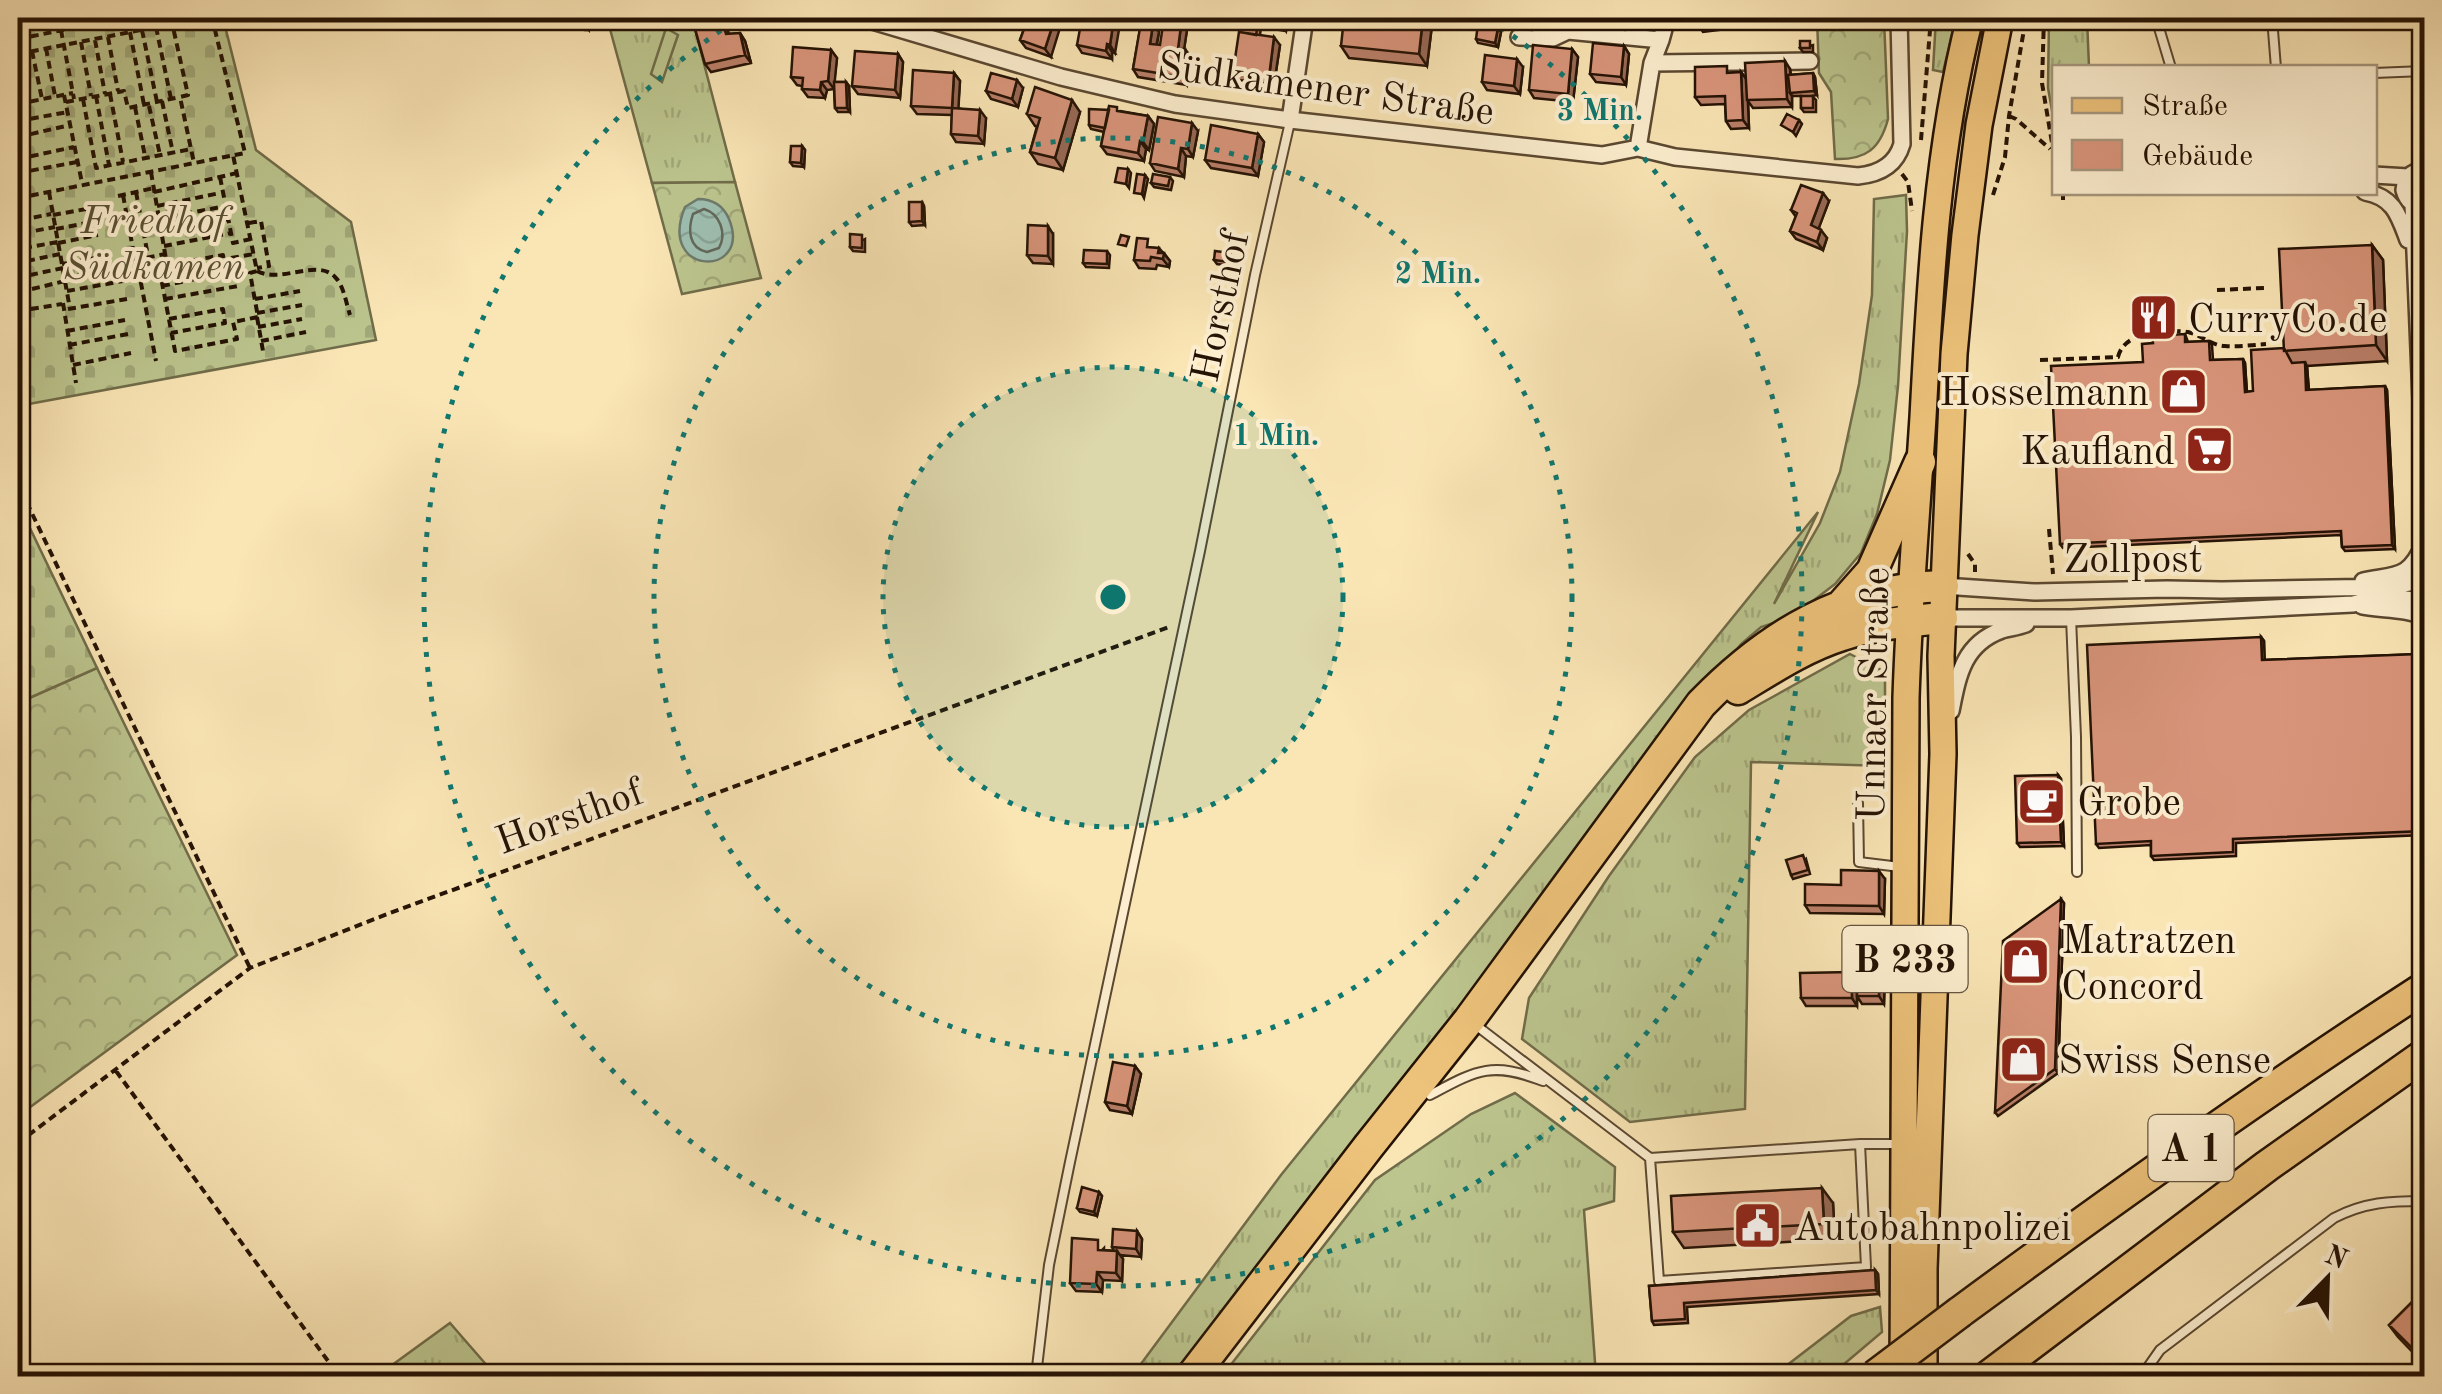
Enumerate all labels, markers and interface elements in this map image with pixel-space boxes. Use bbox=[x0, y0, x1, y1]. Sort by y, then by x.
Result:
street label: Südkamener Straße bbox=[1154, 48, 1496, 134]
legend bbox=[2052, 65, 2377, 195]
text: Straße bbox=[2142, 92, 2228, 122]
text: 3 Min. bbox=[1557, 97, 1643, 127]
text: Gebäude bbox=[2142, 142, 2253, 172]
park label: Friedhof Südkamen bbox=[63, 203, 245, 289]
street label: Horsthof bbox=[1187, 226, 1259, 386]
text: 2 Min. bbox=[1395, 260, 1481, 290]
restaurant icon: CurryCo.de bbox=[2127, 292, 2179, 344]
place label: CurryCo.de bbox=[2188, 302, 2387, 342]
shop icon: Hosselmann bbox=[2158, 365, 2210, 417]
place label: Hosselmann bbox=[1939, 375, 2149, 415]
text: 1 Min. bbox=[1233, 422, 1319, 452]
supermarket icon: Kaufland bbox=[2184, 424, 2236, 476]
place label: Kaufland bbox=[2020, 434, 2175, 474]
street label: Zollpost bbox=[2063, 542, 2203, 582]
street label: Unnaer Straße bbox=[1854, 566, 1898, 822]
centre of rings bbox=[1095, 579, 1131, 615]
street label: Horsthof bbox=[491, 773, 651, 864]
cafe icon: Grobe bbox=[2016, 775, 2068, 827]
place label: Grobe bbox=[2077, 785, 2181, 825]
place label: Matratzen Concord bbox=[2061, 923, 2236, 1009]
road number: B 233 bbox=[1842, 926, 1968, 992]
shop icon: Matratzen Concord bbox=[2000, 936, 2052, 988]
shop icon: Swiss Sense bbox=[1997, 1033, 2049, 1085]
place label: Swiss Sense bbox=[2058, 1043, 2271, 1083]
road number: A 1 bbox=[2148, 1115, 2234, 1181]
public building icon: Autobahnpolizei bbox=[1732, 1200, 1784, 1252]
place label: Autobahnpolizei bbox=[1793, 1210, 2071, 1250]
north arrow bbox=[2277, 1229, 2377, 1329]
text: N bbox=[2320, 1242, 2351, 1276]

